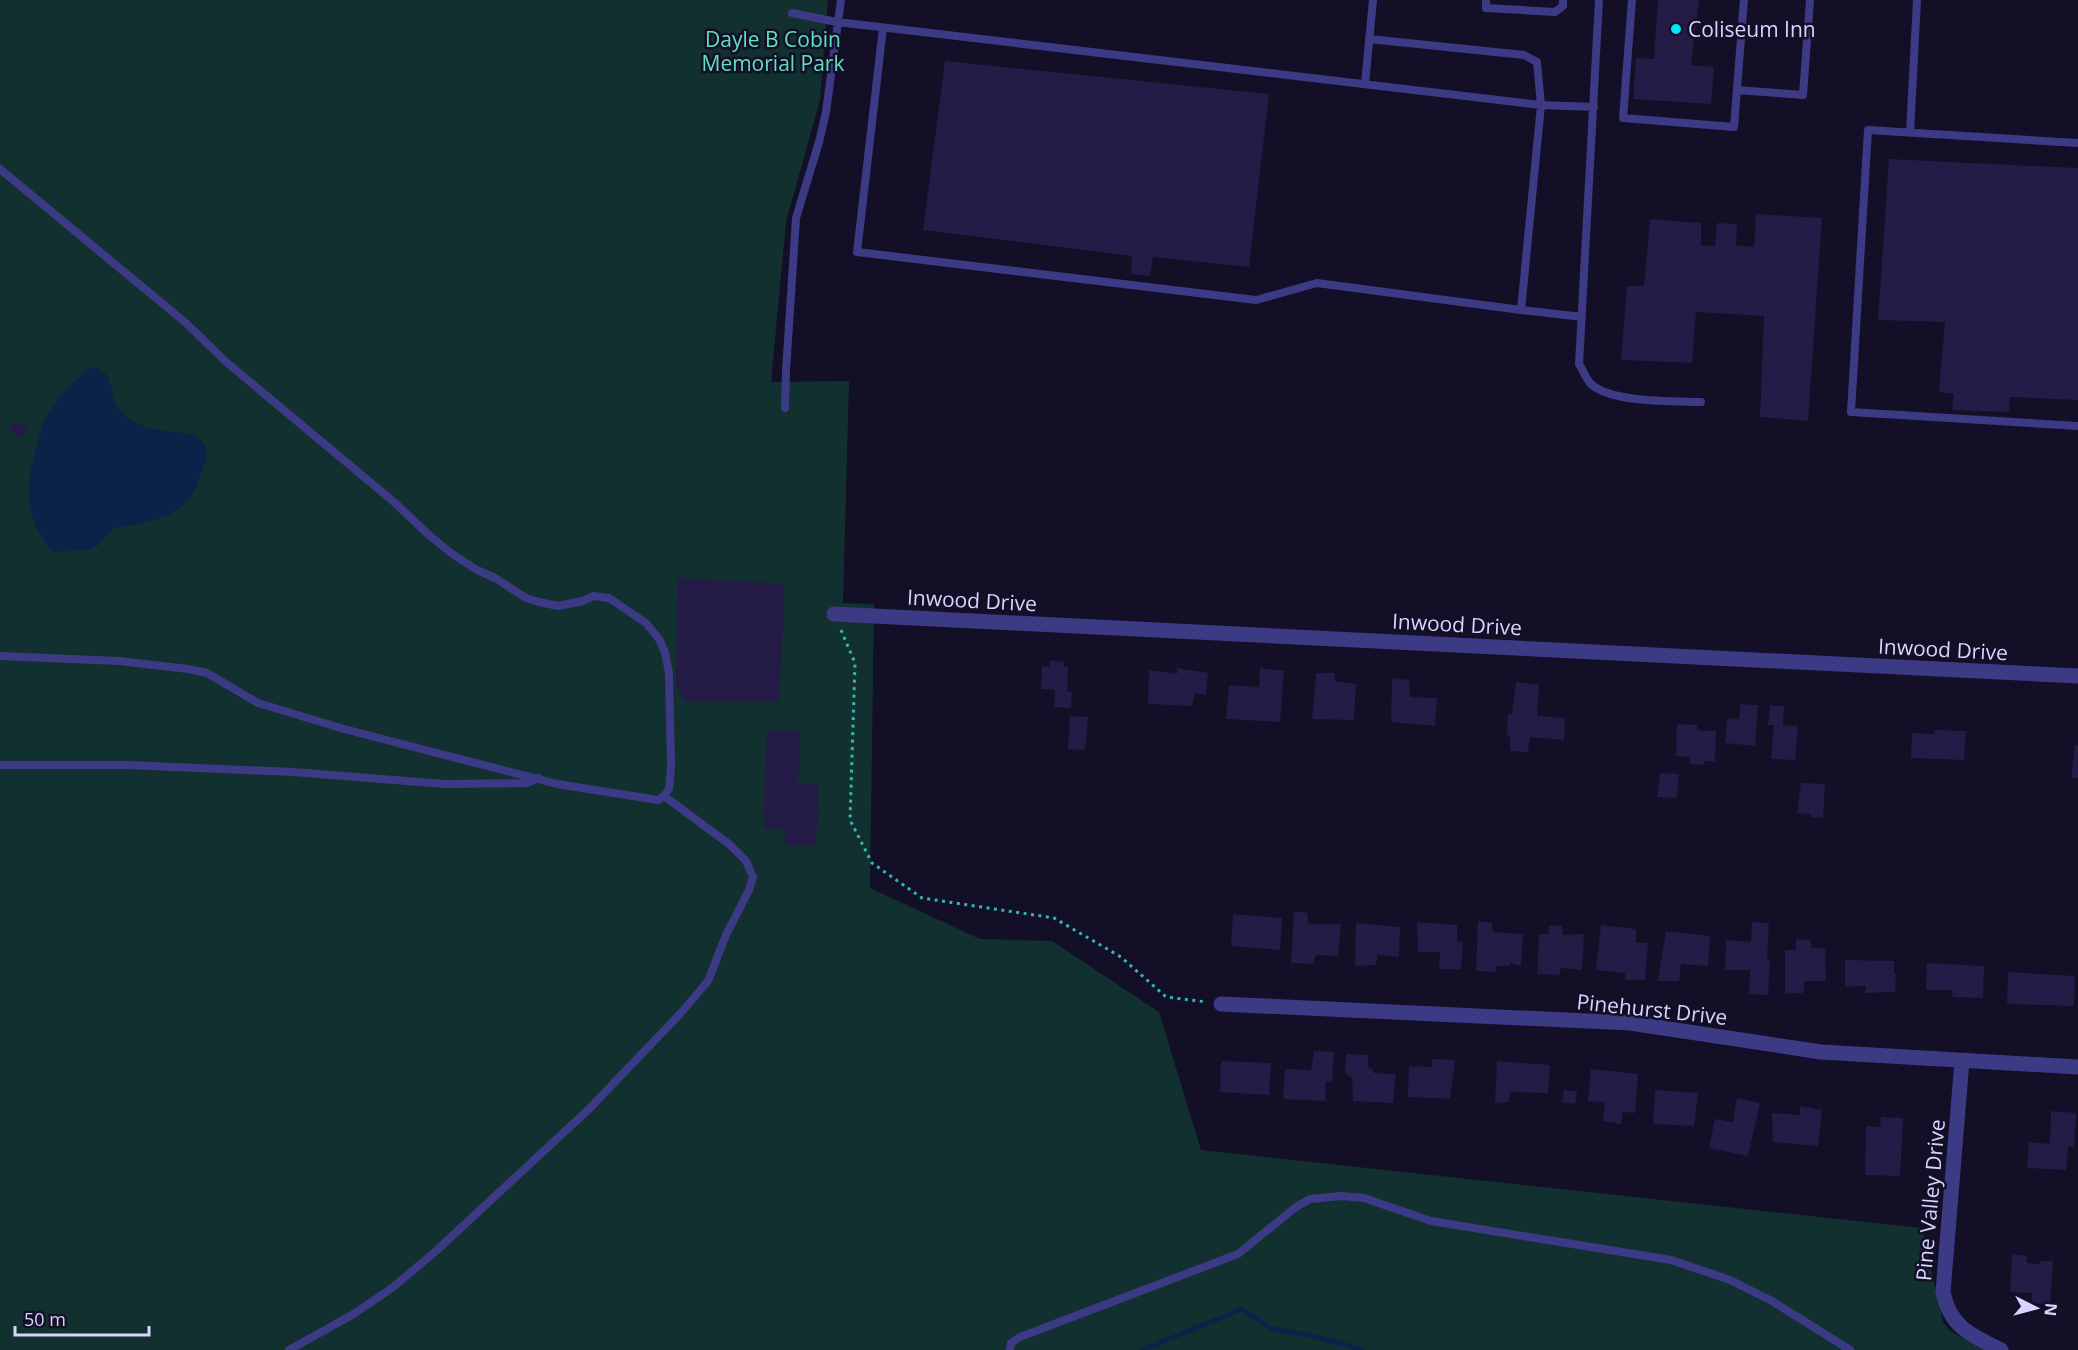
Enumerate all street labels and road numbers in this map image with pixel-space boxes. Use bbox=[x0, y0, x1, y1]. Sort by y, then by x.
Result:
street label: Inwood Drive bbox=[906, 583, 1038, 617]
street label: Inwood Drive bbox=[1391, 607, 1523, 641]
street label: Inwood Drive bbox=[1877, 632, 2009, 666]
street label: Pinehurst Drive bbox=[1575, 987, 1729, 1031]
street label: Pine Valley Drive bbox=[1909, 1118, 1951, 1282]

